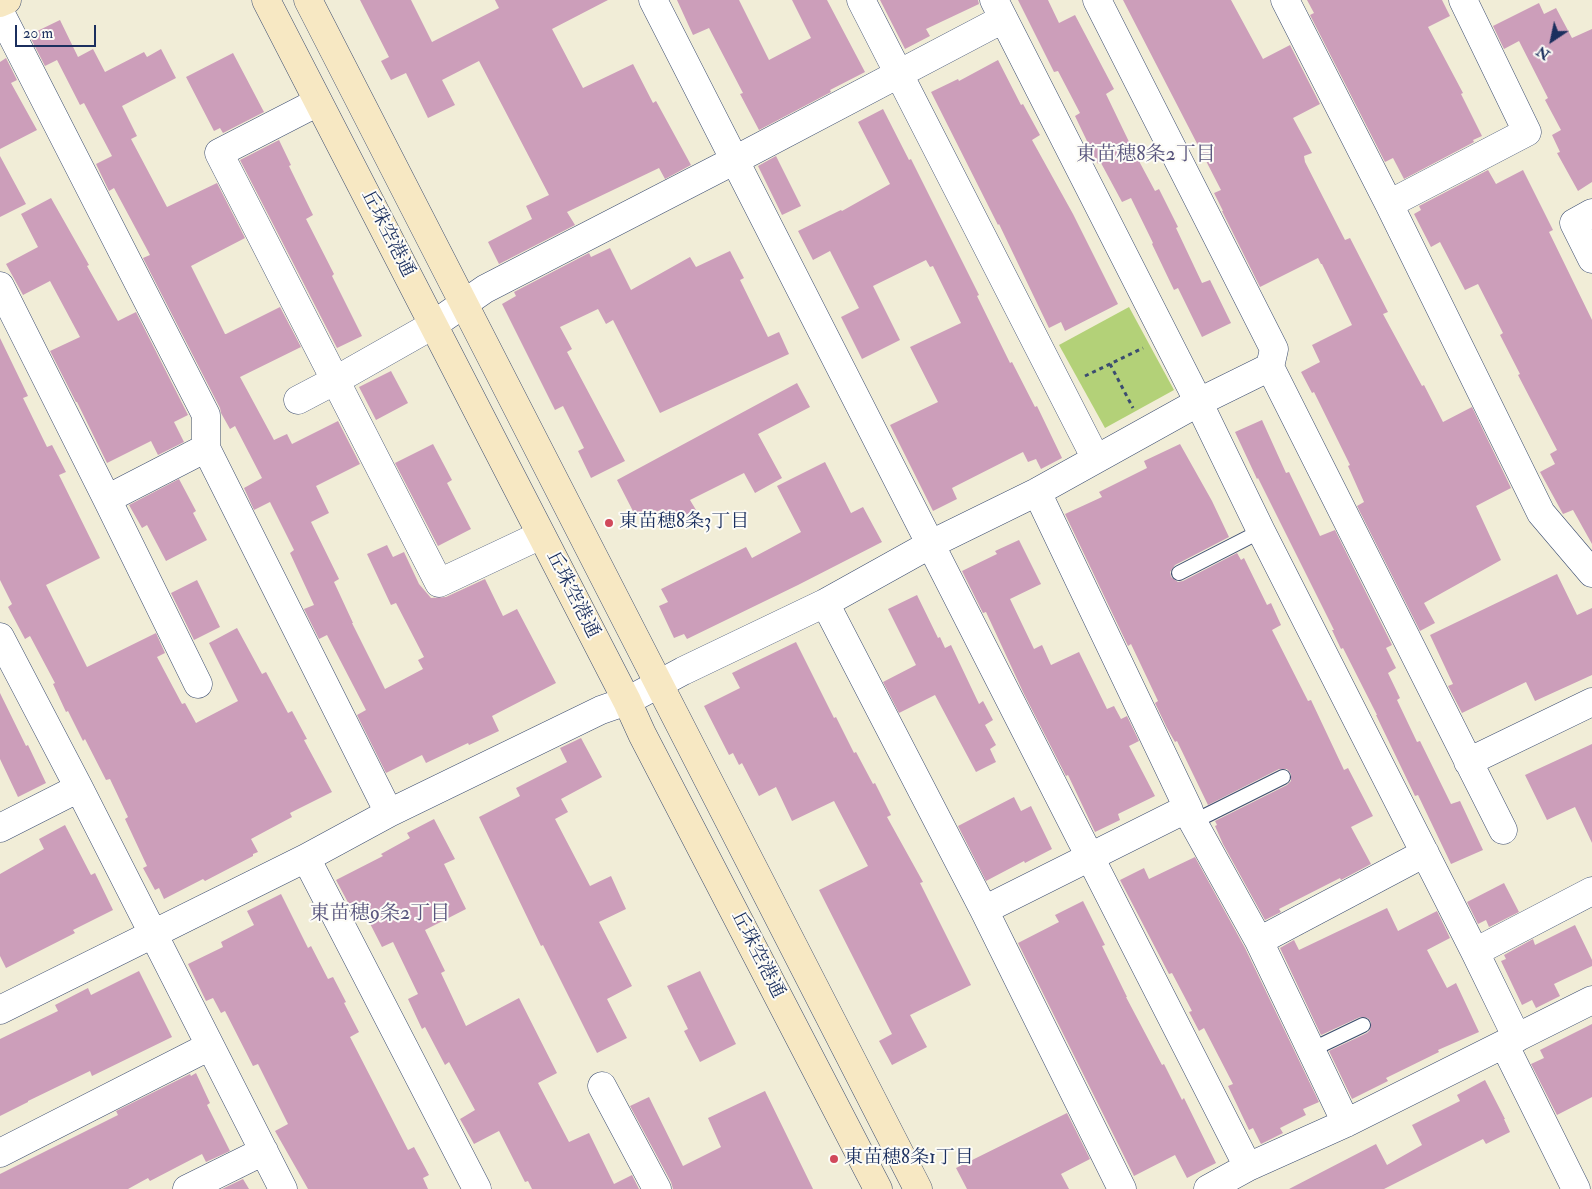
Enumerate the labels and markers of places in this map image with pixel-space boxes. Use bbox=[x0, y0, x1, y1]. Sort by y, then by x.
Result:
place label: 東苗穂8条3丁目 bbox=[619, 512, 749, 534]
marker: 東苗穂8条3丁目 bbox=[603, 517, 615, 529]
place label: 東苗穂8条1丁目 bbox=[844, 1148, 974, 1170]
marker: 東苗穂8条1丁目 bbox=[828, 1153, 840, 1165]

